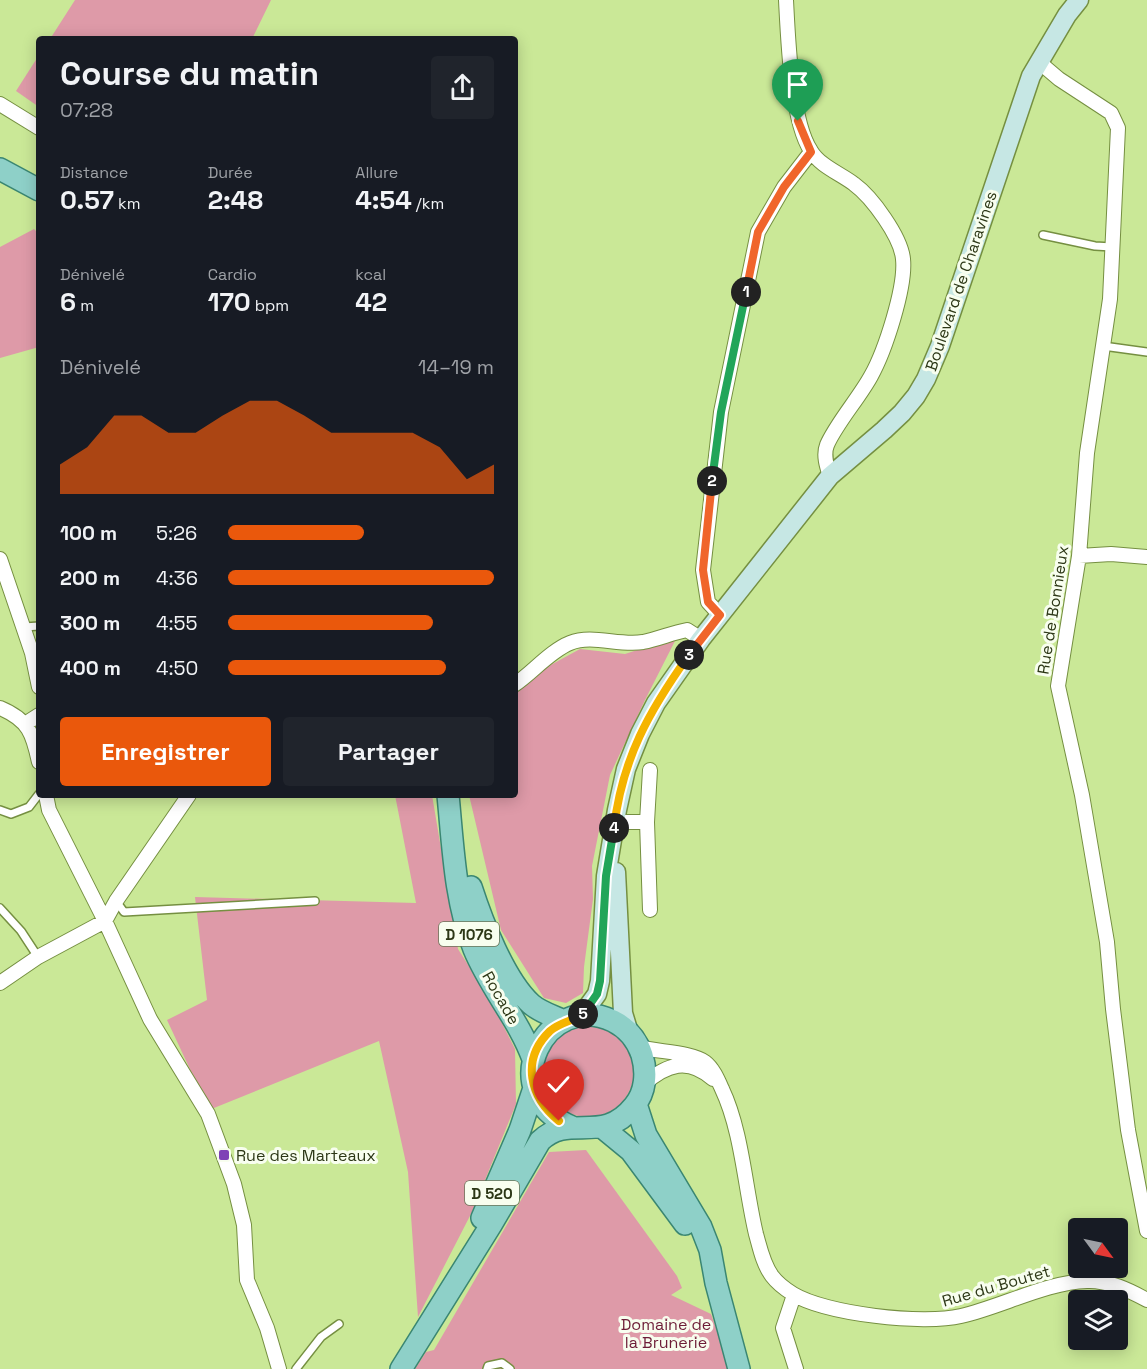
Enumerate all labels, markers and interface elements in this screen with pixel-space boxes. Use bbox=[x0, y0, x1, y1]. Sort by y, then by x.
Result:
text: Course du matin bbox=[60, 53, 319, 95]
button: share bbox=[431, 56, 494, 119]
pin bbox=[772, 59, 823, 121]
icon: arrive bbox=[781, 68, 814, 101]
text: 07:28 bbox=[60, 97, 113, 123]
text: Distance bbox=[60, 162, 128, 183]
text: Durée bbox=[208, 162, 253, 183]
text: Allure bbox=[355, 162, 398, 183]
text: 0.57 bbox=[60, 183, 114, 217]
text: 2:48 bbox=[208, 183, 263, 217]
text: 4:54 bbox=[355, 183, 412, 217]
street label: Boulevard de Charavines bbox=[920, 188, 1002, 374]
text: km bbox=[114, 193, 140, 214]
text: /km bbox=[412, 193, 444, 214]
text: Dénivelé bbox=[60, 264, 125, 285]
text: Cardio bbox=[208, 264, 257, 285]
text: kcal bbox=[355, 264, 386, 285]
pin: 1 bbox=[731, 277, 761, 307]
text: 1 bbox=[742, 281, 750, 302]
text: 6 bbox=[60, 285, 76, 319]
text: 170 bbox=[208, 285, 251, 319]
text: 42 bbox=[355, 285, 387, 319]
text: m bbox=[76, 295, 94, 316]
text: bpm bbox=[251, 295, 289, 316]
text: Dénivelé bbox=[60, 354, 141, 380]
text: 14–19 m bbox=[418, 354, 494, 380]
pin: 2 bbox=[697, 466, 727, 496]
text: 2 bbox=[707, 470, 717, 491]
text: 100 m bbox=[60, 520, 117, 546]
text: 5:26 bbox=[156, 520, 197, 546]
street label: Rue de Bonnieux bbox=[1032, 544, 1074, 676]
text: 200 m bbox=[60, 565, 120, 591]
text: 4:36 bbox=[156, 565, 198, 591]
text: 300 m bbox=[60, 610, 120, 636]
text: 4:55 bbox=[156, 610, 198, 636]
pin: 3 bbox=[674, 640, 704, 670]
text: 3 bbox=[684, 644, 694, 665]
text: 400 m bbox=[60, 655, 121, 681]
text: 4:50 bbox=[156, 655, 198, 681]
button: Enregistrer bbox=[60, 717, 271, 786]
button: Partager bbox=[283, 717, 494, 786]
pin: 4 bbox=[599, 813, 629, 843]
text: 4 bbox=[609, 817, 619, 838]
road number: D 1076 bbox=[439, 922, 499, 946]
street label: Rocade bbox=[477, 967, 525, 1029]
pin: 5 bbox=[568, 999, 598, 1029]
text: 5 bbox=[578, 1003, 588, 1024]
pin bbox=[533, 1059, 584, 1121]
icon: check bbox=[542, 1068, 575, 1101]
place label: Rue des Marteaux bbox=[236, 1145, 376, 1166]
marker: Rue des Marteaux bbox=[217, 1148, 231, 1162]
road number: D 520 bbox=[465, 1181, 519, 1205]
north arrow bbox=[1068, 1218, 1128, 1278]
map controls bbox=[1068, 1218, 1128, 1350]
street label: Rue du Boutet bbox=[940, 1261, 1052, 1311]
button: layers bbox=[1068, 1290, 1128, 1350]
park label: Domaine de la Brunerie bbox=[621, 1314, 711, 1353]

